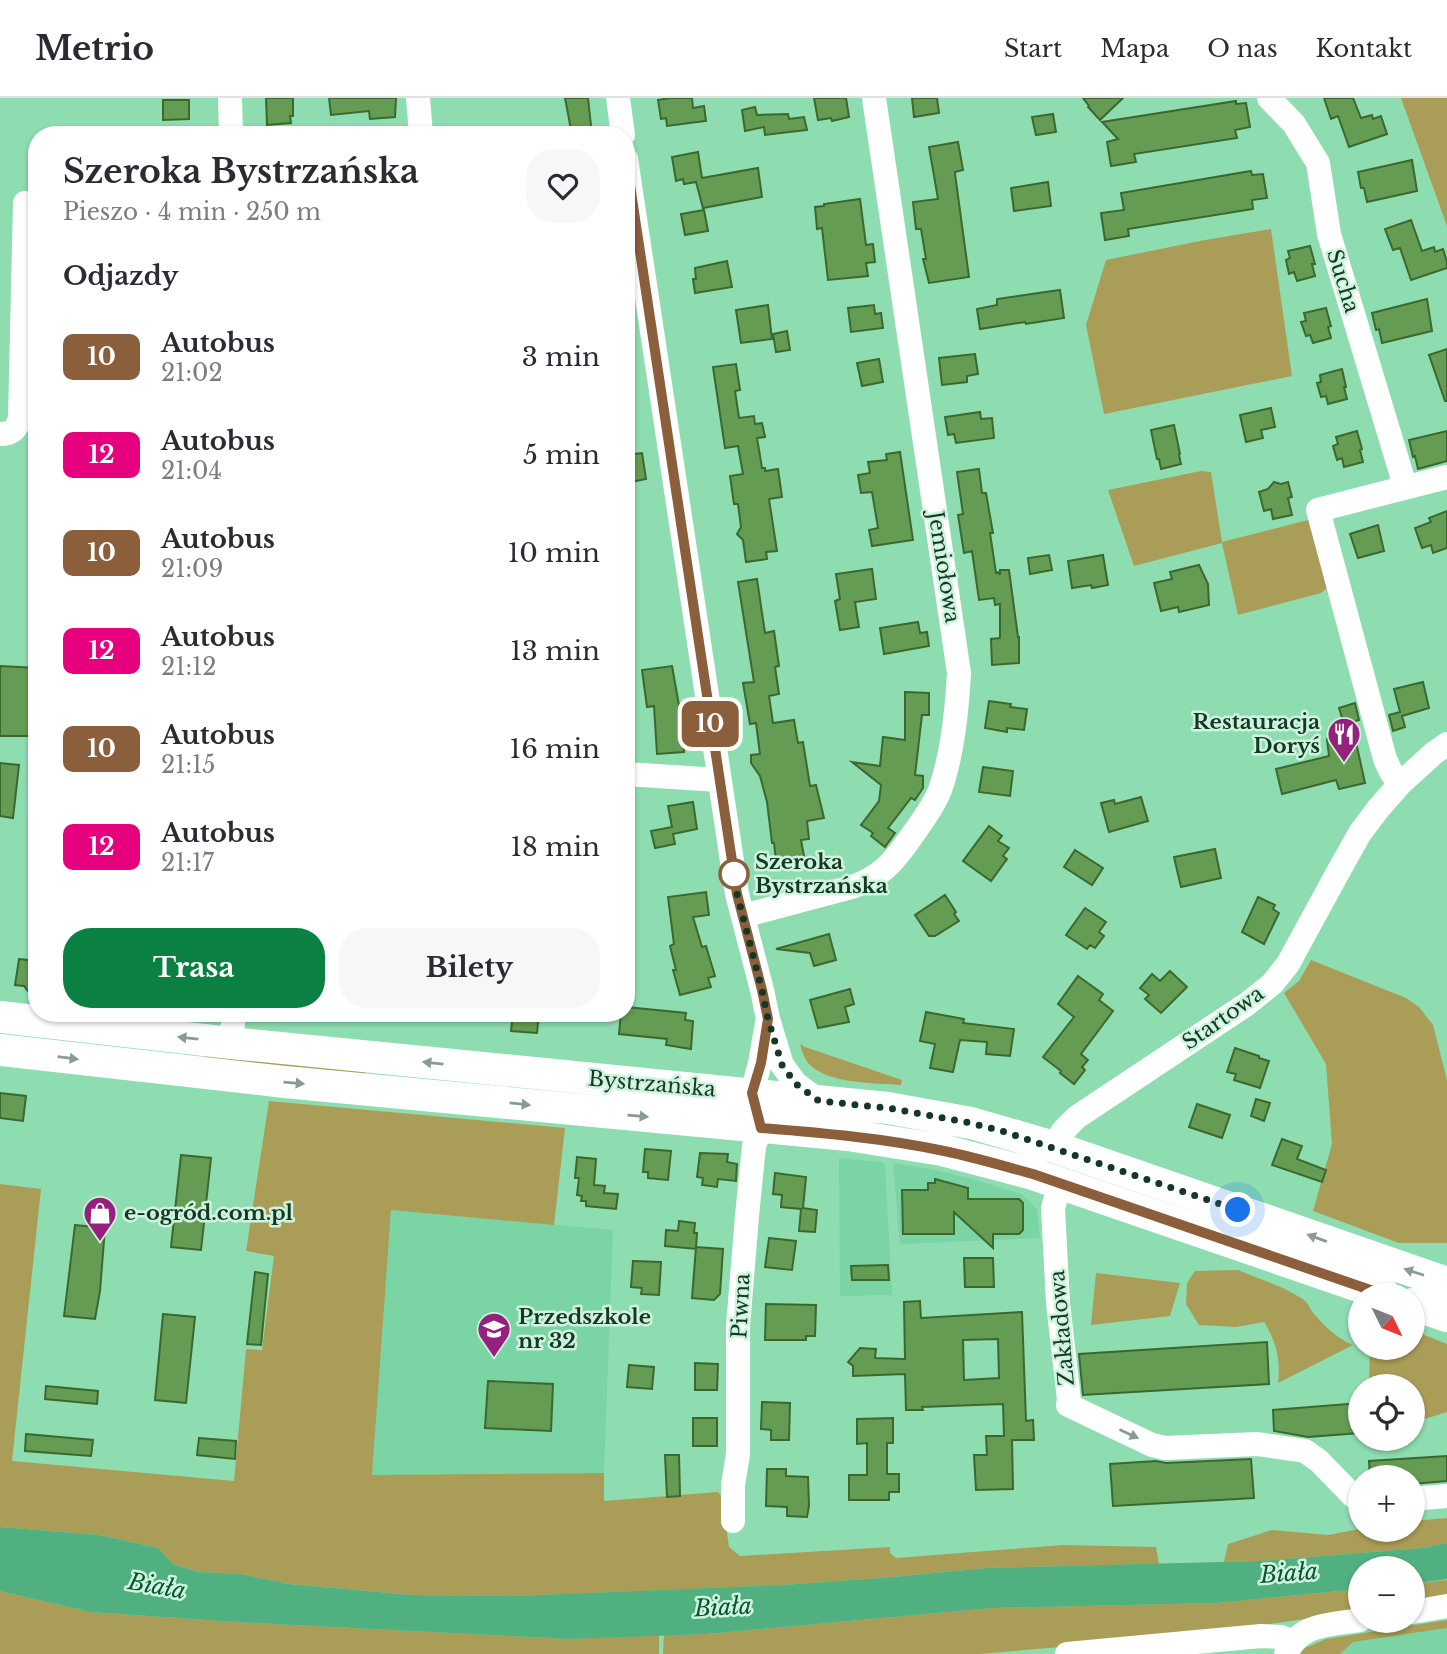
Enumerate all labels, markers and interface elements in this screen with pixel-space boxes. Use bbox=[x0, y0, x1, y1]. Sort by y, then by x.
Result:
text: Metrio bbox=[35, 28, 154, 69]
text: Start bbox=[1004, 34, 1062, 63]
text: Mapa bbox=[1100, 34, 1169, 63]
text: O nas bbox=[1207, 34, 1278, 63]
text: Kontakt bbox=[1316, 34, 1412, 63]
button: heart bbox=[526, 149, 600, 223]
text: Szeroka Bystrzańska bbox=[63, 151, 419, 192]
text: Pieszo · 4 min · 250 m bbox=[63, 198, 321, 226]
street label: Sucha bbox=[1321, 246, 1365, 316]
text: Odjazdy bbox=[63, 260, 178, 292]
text: Autobus bbox=[161, 327, 275, 359]
text: 3 min bbox=[522, 341, 600, 373]
text: 10 bbox=[87, 342, 116, 371]
text: 21:02 bbox=[161, 359, 223, 387]
text: Autobus bbox=[161, 425, 275, 457]
text: 5 min bbox=[523, 439, 600, 471]
text: 12 bbox=[88, 440, 115, 469]
text: 21:04 bbox=[161, 457, 222, 485]
street label: Jemiołowa bbox=[922, 506, 966, 625]
text: Autobus bbox=[161, 523, 275, 555]
text: 10 min bbox=[508, 537, 600, 569]
text: 10 bbox=[87, 538, 116, 567]
text: 21:09 bbox=[161, 555, 223, 583]
text: Autobus bbox=[161, 621, 275, 653]
text: 13 min bbox=[510, 635, 600, 667]
text: 12 bbox=[88, 636, 115, 665]
text: 21:12 bbox=[161, 653, 216, 681]
line badge: 10 bbox=[678, 701, 742, 747]
text: 10 bbox=[696, 709, 724, 738]
place label: Restauracja Doryś bbox=[1193, 709, 1320, 759]
restaurant icon: Restauracja Doryś bbox=[1325, 715, 1363, 764]
text: Autobus bbox=[161, 719, 275, 751]
text: 16 min bbox=[510, 733, 600, 765]
text: 10 bbox=[87, 734, 116, 763]
text: 21:15 bbox=[161, 751, 215, 779]
text: Autobus bbox=[161, 817, 275, 849]
text: 18 min bbox=[511, 831, 600, 863]
text: 12 bbox=[88, 832, 115, 861]
text: 21:17 bbox=[161, 849, 214, 877]
place label: Szeroka Bystrzańska bbox=[755, 849, 888, 899]
marker: Szeroka Bystrzańska bbox=[719, 859, 749, 889]
button: Trasa bbox=[63, 928, 325, 1008]
button: Bilety bbox=[339, 928, 600, 1008]
street label: Startowa bbox=[1177, 980, 1269, 1055]
one-way arrow bbox=[176, 1032, 198, 1043]
one-way arrow bbox=[57, 1053, 79, 1064]
one-way arrow bbox=[422, 1057, 444, 1068]
street label: Bystrzańska bbox=[587, 1065, 717, 1103]
one-way arrow bbox=[283, 1078, 305, 1089]
one-way arrow bbox=[510, 1099, 532, 1110]
one-way arrow bbox=[628, 1111, 650, 1122]
your location bbox=[1220, 1192, 1255, 1227]
shop icon: e-ogród.com.pl bbox=[81, 1194, 119, 1243]
place label: e-ogród.com.pl bbox=[124, 1200, 294, 1226]
one-way arrow bbox=[1307, 1232, 1328, 1243]
one-way arrow bbox=[1404, 1266, 1425, 1277]
street label: Zakładowa bbox=[1044, 1269, 1080, 1387]
street label: Piwna bbox=[726, 1272, 756, 1339]
north arrow bbox=[1348, 1283, 1424, 1360]
map controls bbox=[1348, 1283, 1425, 1633]
place label: Przedszkole nr 32 bbox=[518, 1304, 651, 1354]
school or university icon: Przedszkole nr 32 bbox=[475, 1310, 513, 1359]
button: locate bbox=[1348, 1374, 1425, 1451]
one-way arrow bbox=[1119, 1429, 1140, 1440]
button: + bbox=[1348, 1465, 1425, 1542]
button: − bbox=[1348, 1556, 1425, 1633]
water label: Biała bbox=[1258, 1557, 1319, 1589]
water label: Biała bbox=[125, 1567, 188, 1605]
water label: Biała bbox=[692, 1591, 753, 1623]

